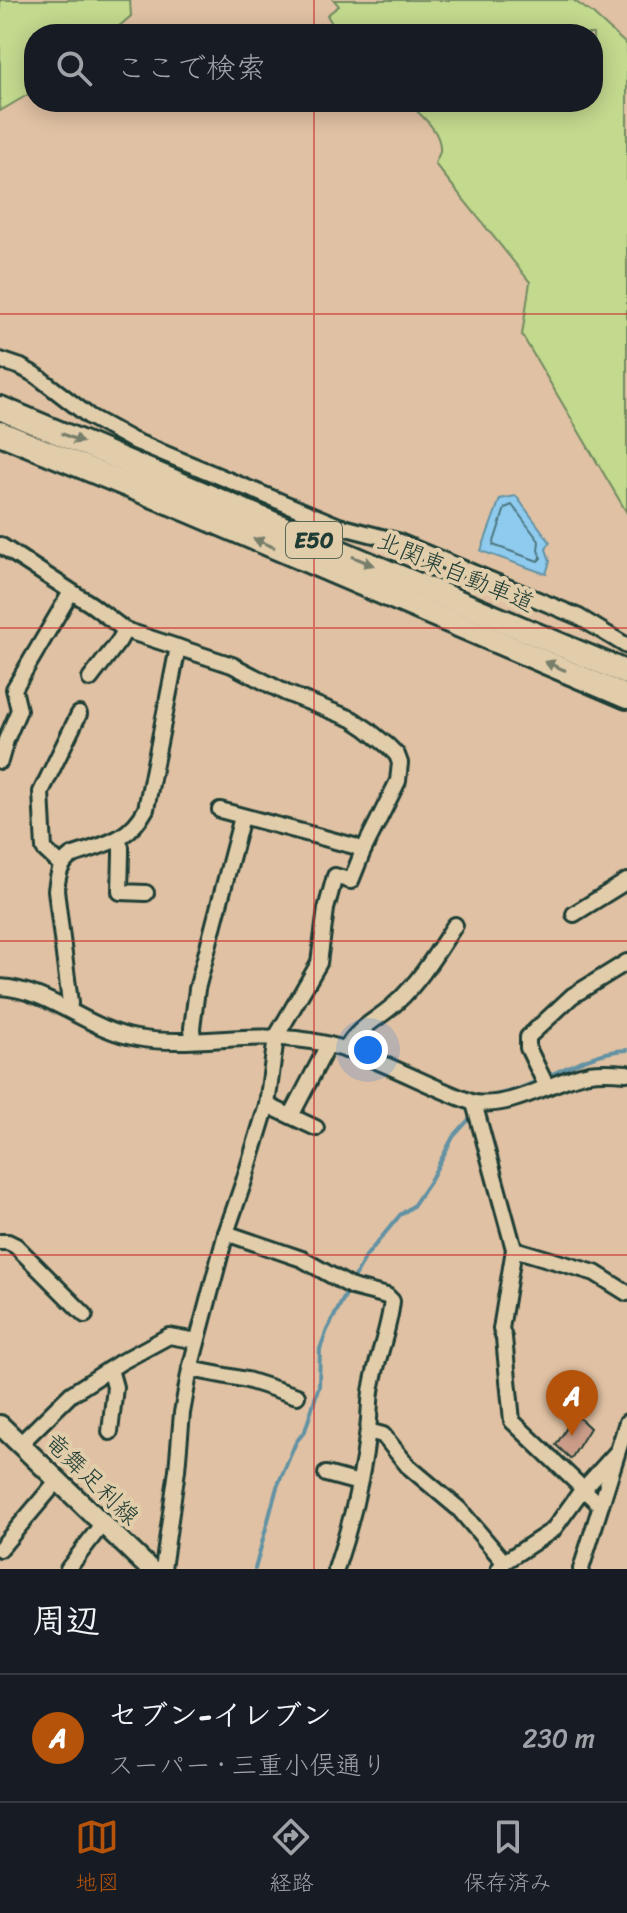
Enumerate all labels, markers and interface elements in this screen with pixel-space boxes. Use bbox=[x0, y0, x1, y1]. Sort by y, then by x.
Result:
search box bbox=[24, 24, 603, 112]
text: ここで検索 bbox=[116, 41, 266, 95]
icon: search bbox=[52, 46, 96, 90]
one-way arrow bbox=[60, 432, 84, 445]
street label: 北関東自動車道 bbox=[370, 520, 542, 624]
road number: E50 bbox=[286, 522, 342, 558]
one-way arrow bbox=[253, 536, 276, 549]
one-way arrow bbox=[351, 555, 375, 568]
one-way arrow bbox=[543, 660, 567, 673]
your location bbox=[348, 1030, 388, 1070]
pin: A bbox=[546, 1370, 598, 1436]
street label: 竜舞足利線 bbox=[34, 1422, 150, 1536]
text: 周辺 bbox=[32, 1591, 100, 1651]
text: セブン-イレブン bbox=[108, 1688, 332, 1742]
text: A bbox=[49, 1715, 67, 1761]
text: 230 m bbox=[523, 1715, 595, 1761]
text: スーパー · 三重小俣通り bbox=[108, 1742, 387, 1788]
tab: 地図 bbox=[75, 1815, 119, 1902]
tab: 経路 bbox=[269, 1815, 314, 1902]
tab: 保存済み bbox=[464, 1815, 552, 1902]

